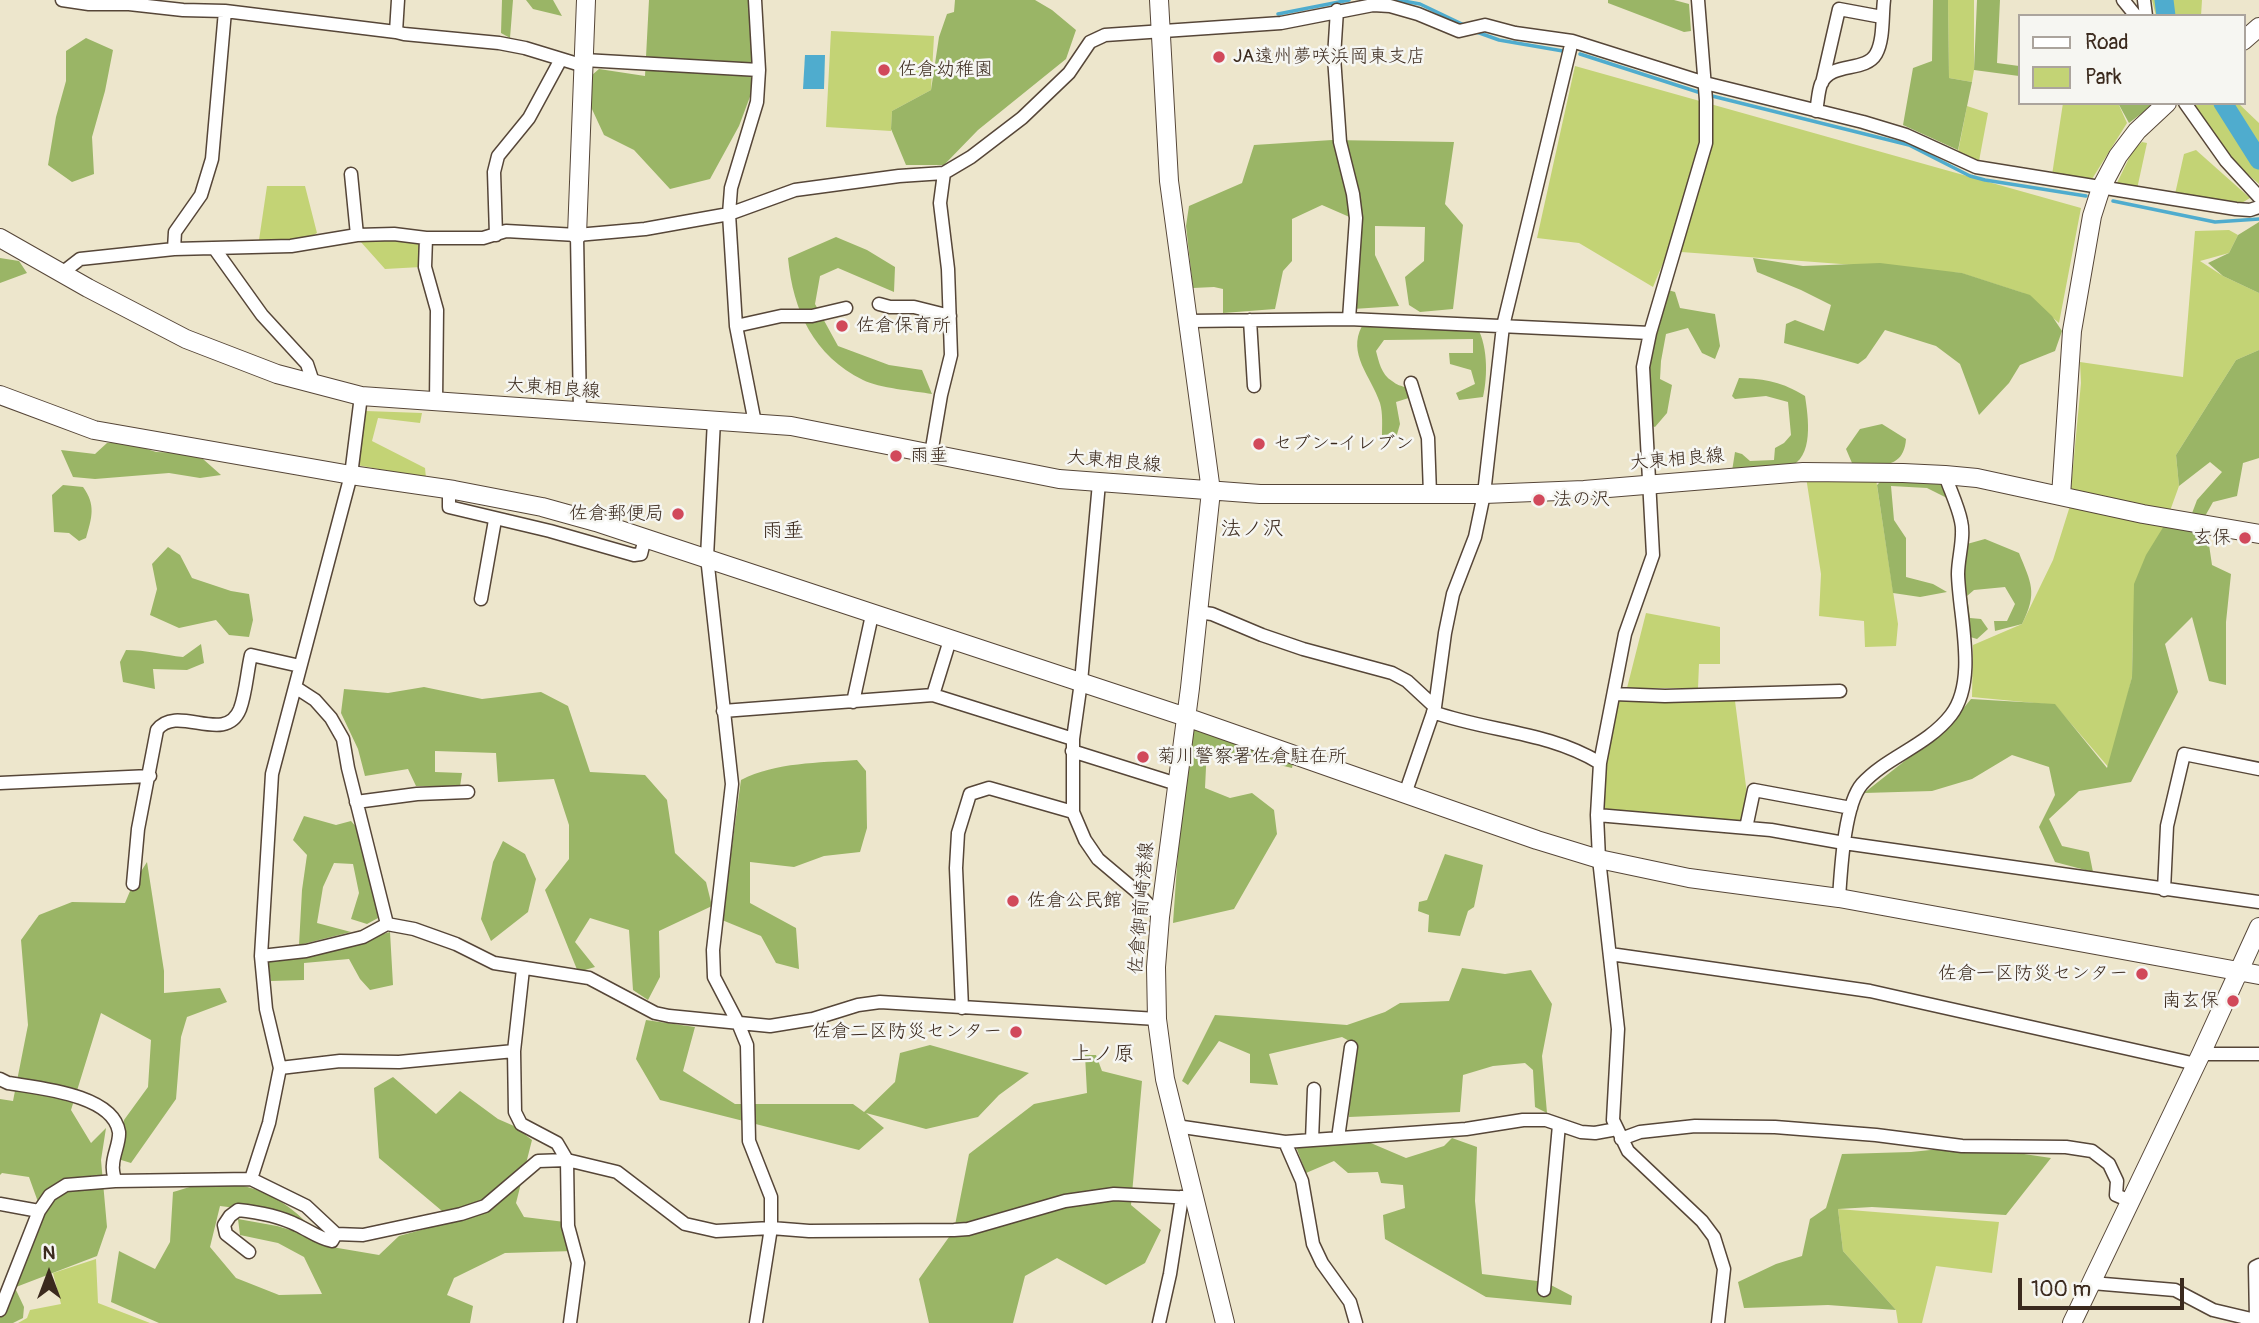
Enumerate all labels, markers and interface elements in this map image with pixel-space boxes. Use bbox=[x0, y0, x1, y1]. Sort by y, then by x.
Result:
legend bbox=[2018, 14, 2245, 105]
text: Road bbox=[2085, 29, 2129, 56]
place label: JA遠州夢咲浜岡東支店 bbox=[1233, 46, 1425, 68]
marker: JA遠州夢咲浜岡東支店 bbox=[1211, 49, 1227, 65]
place label: 佐倉幼稚園 bbox=[898, 59, 993, 81]
marker: 佐倉幼稚園 bbox=[876, 62, 892, 78]
text: Park bbox=[2085, 64, 2122, 91]
place label: 佐倉保育所 bbox=[856, 315, 951, 337]
marker: 佐倉保育所 bbox=[834, 318, 850, 334]
street label: 大東相良線 bbox=[505, 374, 601, 404]
place label: セブン-イレブン bbox=[1273, 433, 1414, 455]
marker: セブン-イレブン bbox=[1251, 436, 1267, 452]
place label: 雨垂 bbox=[910, 445, 948, 467]
street label: 大東相良線 bbox=[1629, 445, 1725, 475]
street label: 大東相良線 bbox=[1066, 447, 1162, 477]
marker: 雨垂 bbox=[888, 448, 904, 464]
place label: 法の沢 bbox=[1553, 489, 1610, 511]
marker: 法の沢 bbox=[1531, 492, 1547, 508]
place label: 佐倉郵便局 bbox=[569, 503, 664, 525]
marker: 佐倉郵便局 bbox=[670, 506, 686, 522]
district label: 法ノ沢 bbox=[1221, 517, 1283, 543]
district label: 雨垂 bbox=[762, 519, 804, 545]
place label: 玄保 bbox=[2193, 527, 2231, 549]
marker: 玄保 bbox=[2237, 530, 2253, 546]
place label: 菊川警察署佐倉駐在所 bbox=[1157, 746, 1347, 768]
marker: 菊川警察署佐倉駐在所 bbox=[1135, 749, 1151, 765]
street label: 佐倉御前崎港線 bbox=[1125, 841, 1159, 975]
place label: 佐倉公民館 bbox=[1027, 890, 1122, 912]
marker: 佐倉公民館 bbox=[1005, 893, 1021, 909]
place label: 佐倉一区防災センター bbox=[1938, 963, 2128, 985]
marker: 佐倉一区防災センター bbox=[2134, 966, 2150, 982]
place label: 南玄保 bbox=[2162, 990, 2219, 1012]
marker: 南玄保 bbox=[2225, 993, 2241, 1009]
place label: 佐倉二区防災センター bbox=[812, 1021, 1002, 1043]
marker: 佐倉二区防災センター bbox=[1008, 1024, 1024, 1040]
district label: 上ノ原 bbox=[1072, 1042, 1134, 1068]
north arrow bbox=[14, 1239, 84, 1309]
text: N bbox=[43, 1241, 55, 1265]
scale bar bbox=[2021, 1264, 2187, 1308]
text: 100 m bbox=[2031, 1276, 2091, 1303]

